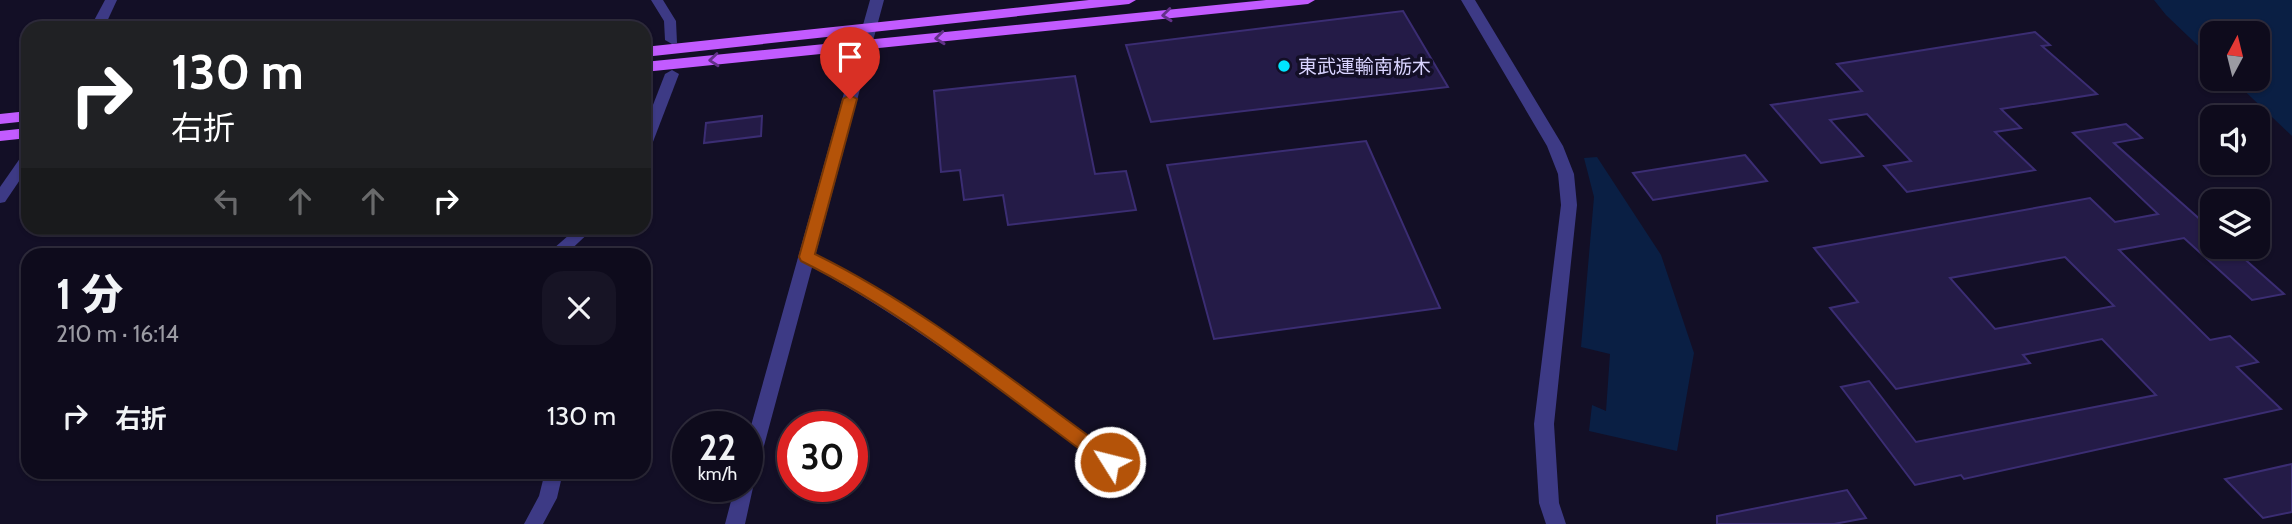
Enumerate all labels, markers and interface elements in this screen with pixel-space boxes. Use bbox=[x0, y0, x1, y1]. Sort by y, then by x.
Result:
one-way arrow bbox=[1161, 7, 1172, 22]
north arrow bbox=[2200, 21, 2270, 91]
map controls bbox=[2200, 21, 2270, 259]
pin bbox=[820, 27, 880, 99]
one-way arrow bbox=[934, 31, 946, 46]
icon: arrive bbox=[831, 38, 869, 76]
text: 130 m bbox=[171, 42, 304, 101]
icon: right bbox=[56, 49, 147, 140]
one-way arrow bbox=[708, 52, 719, 67]
place label: 東武運輸南栃木 bbox=[1298, 55, 1431, 78]
marker: 東武運輸南栃木 bbox=[1276, 58, 1292, 74]
button: sound bbox=[2200, 105, 2270, 175]
text: 右折 bbox=[171, 108, 235, 147]
icon: left bbox=[208, 182, 246, 220]
icon: ahead bbox=[281, 182, 319, 220]
icon: ahead bbox=[354, 182, 392, 220]
icon: right bbox=[427, 182, 465, 220]
button: layers bbox=[2200, 189, 2270, 259]
text: 1 分 bbox=[56, 268, 123, 320]
button: close bbox=[542, 271, 616, 345]
text: 210 m · 16:14 bbox=[56, 320, 179, 348]
icon: right bbox=[56, 397, 94, 435]
text: 130 m bbox=[547, 400, 616, 432]
text: 右折 bbox=[115, 403, 167, 435]
speed limit sign: 30 bbox=[777, 411, 868, 502]
position arrow bbox=[1073, 425, 1147, 499]
text: 22 bbox=[699, 426, 736, 469]
text: km/h bbox=[698, 463, 737, 485]

